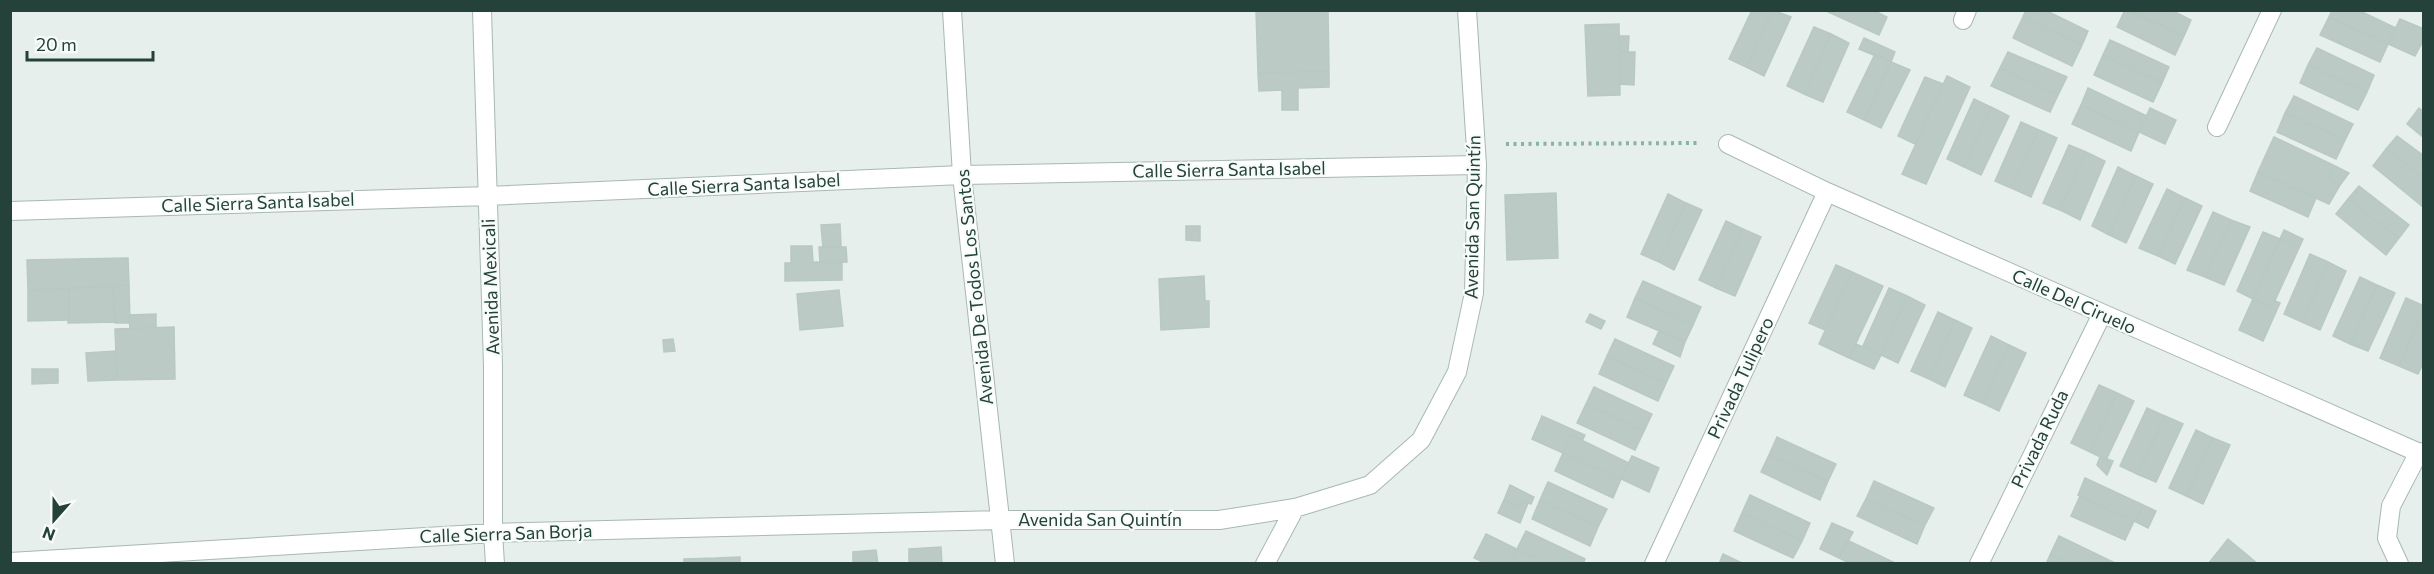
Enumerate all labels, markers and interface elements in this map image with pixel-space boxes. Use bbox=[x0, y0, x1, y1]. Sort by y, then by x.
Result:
scale bar bbox=[27, 24, 153, 62]
text: 20 m bbox=[36, 33, 77, 55]
street label: Avenida San Quintín bbox=[1460, 135, 1484, 299]
street label: Calle Sierra Santa Isabel bbox=[1132, 156, 1326, 182]
street label: Calle Sierra Santa Isabel bbox=[647, 168, 841, 200]
street label: Avenida De Todos Los Santos bbox=[951, 168, 997, 406]
street label: Calle Sierra Santa Isabel bbox=[161, 188, 355, 216]
street label: Avenida Mexicali bbox=[477, 218, 503, 356]
street label: Calle Del Ciruelo bbox=[2009, 264, 2140, 338]
street label: Privada Tulipero bbox=[1702, 313, 1778, 442]
street label: Privada Ruda bbox=[2006, 386, 2072, 491]
north arrow bbox=[24, 490, 84, 550]
street label: Avenida San Quintín bbox=[1018, 508, 1182, 530]
street label: Calle Sierra San Borja bbox=[419, 519, 593, 547]
text: N bbox=[39, 523, 57, 545]

